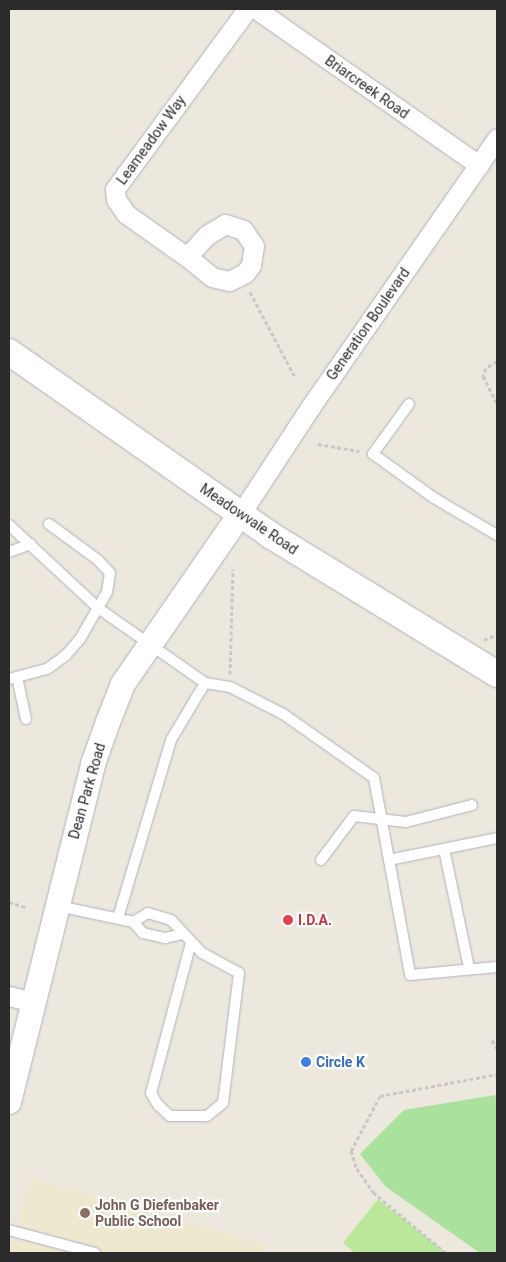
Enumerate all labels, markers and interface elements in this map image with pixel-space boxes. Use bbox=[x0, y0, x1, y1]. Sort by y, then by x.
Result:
street label: Briarcreek Road bbox=[322, 52, 412, 122]
street label: Leameadow Way bbox=[113, 92, 189, 188]
street label: Generation Boulevard bbox=[323, 265, 413, 383]
street label: Meadowvale Road bbox=[197, 480, 301, 558]
street label: Dean Park Road bbox=[65, 741, 109, 841]
place label: I.D.A. bbox=[298, 912, 332, 928]
marker: I.D.A. bbox=[282, 914, 294, 926]
place label: Circle K bbox=[316, 1054, 365, 1070]
marker: Circle K bbox=[300, 1056, 312, 1068]
place label: John G Diefenbaker Public School bbox=[95, 1197, 219, 1230]
marker: John G Diefenbaker Public School bbox=[79, 1207, 91, 1219]

